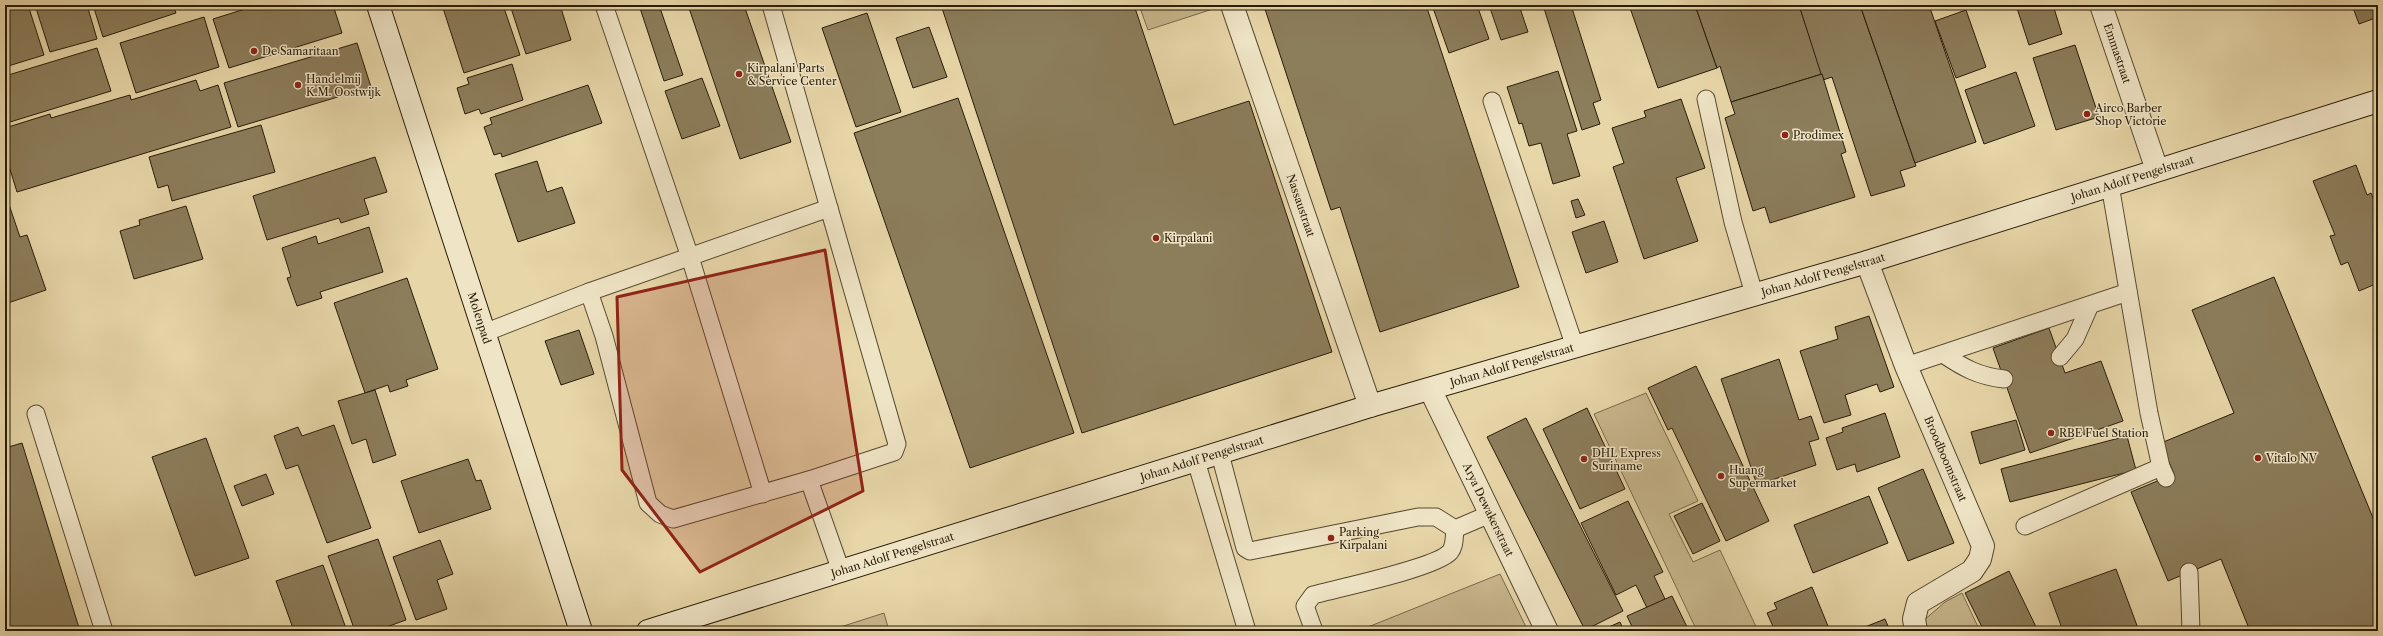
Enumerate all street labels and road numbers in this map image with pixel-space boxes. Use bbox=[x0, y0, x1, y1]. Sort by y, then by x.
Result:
street label: Emmastraat bbox=[2101, 21, 2134, 85]
street label: Johan Adolf Pengelstraat bbox=[2067, 152, 2196, 205]
street label: Nassaustraat bbox=[1284, 172, 1318, 239]
street label: Johan Adolf Pengelstraat bbox=[1758, 250, 1887, 300]
street label: Molenpad bbox=[465, 290, 494, 346]
street label: Johan Adolf Pengelstraat bbox=[1446, 340, 1576, 390]
street label: Broodboomstraat bbox=[1921, 414, 1970, 504]
street label: Johan Adolf Pengelstraat bbox=[1137, 433, 1265, 485]
street label: Arya Dewakerstraat bbox=[1459, 460, 1517, 559]
street label: Johan Adolf Pengelstraat bbox=[827, 529, 956, 581]

